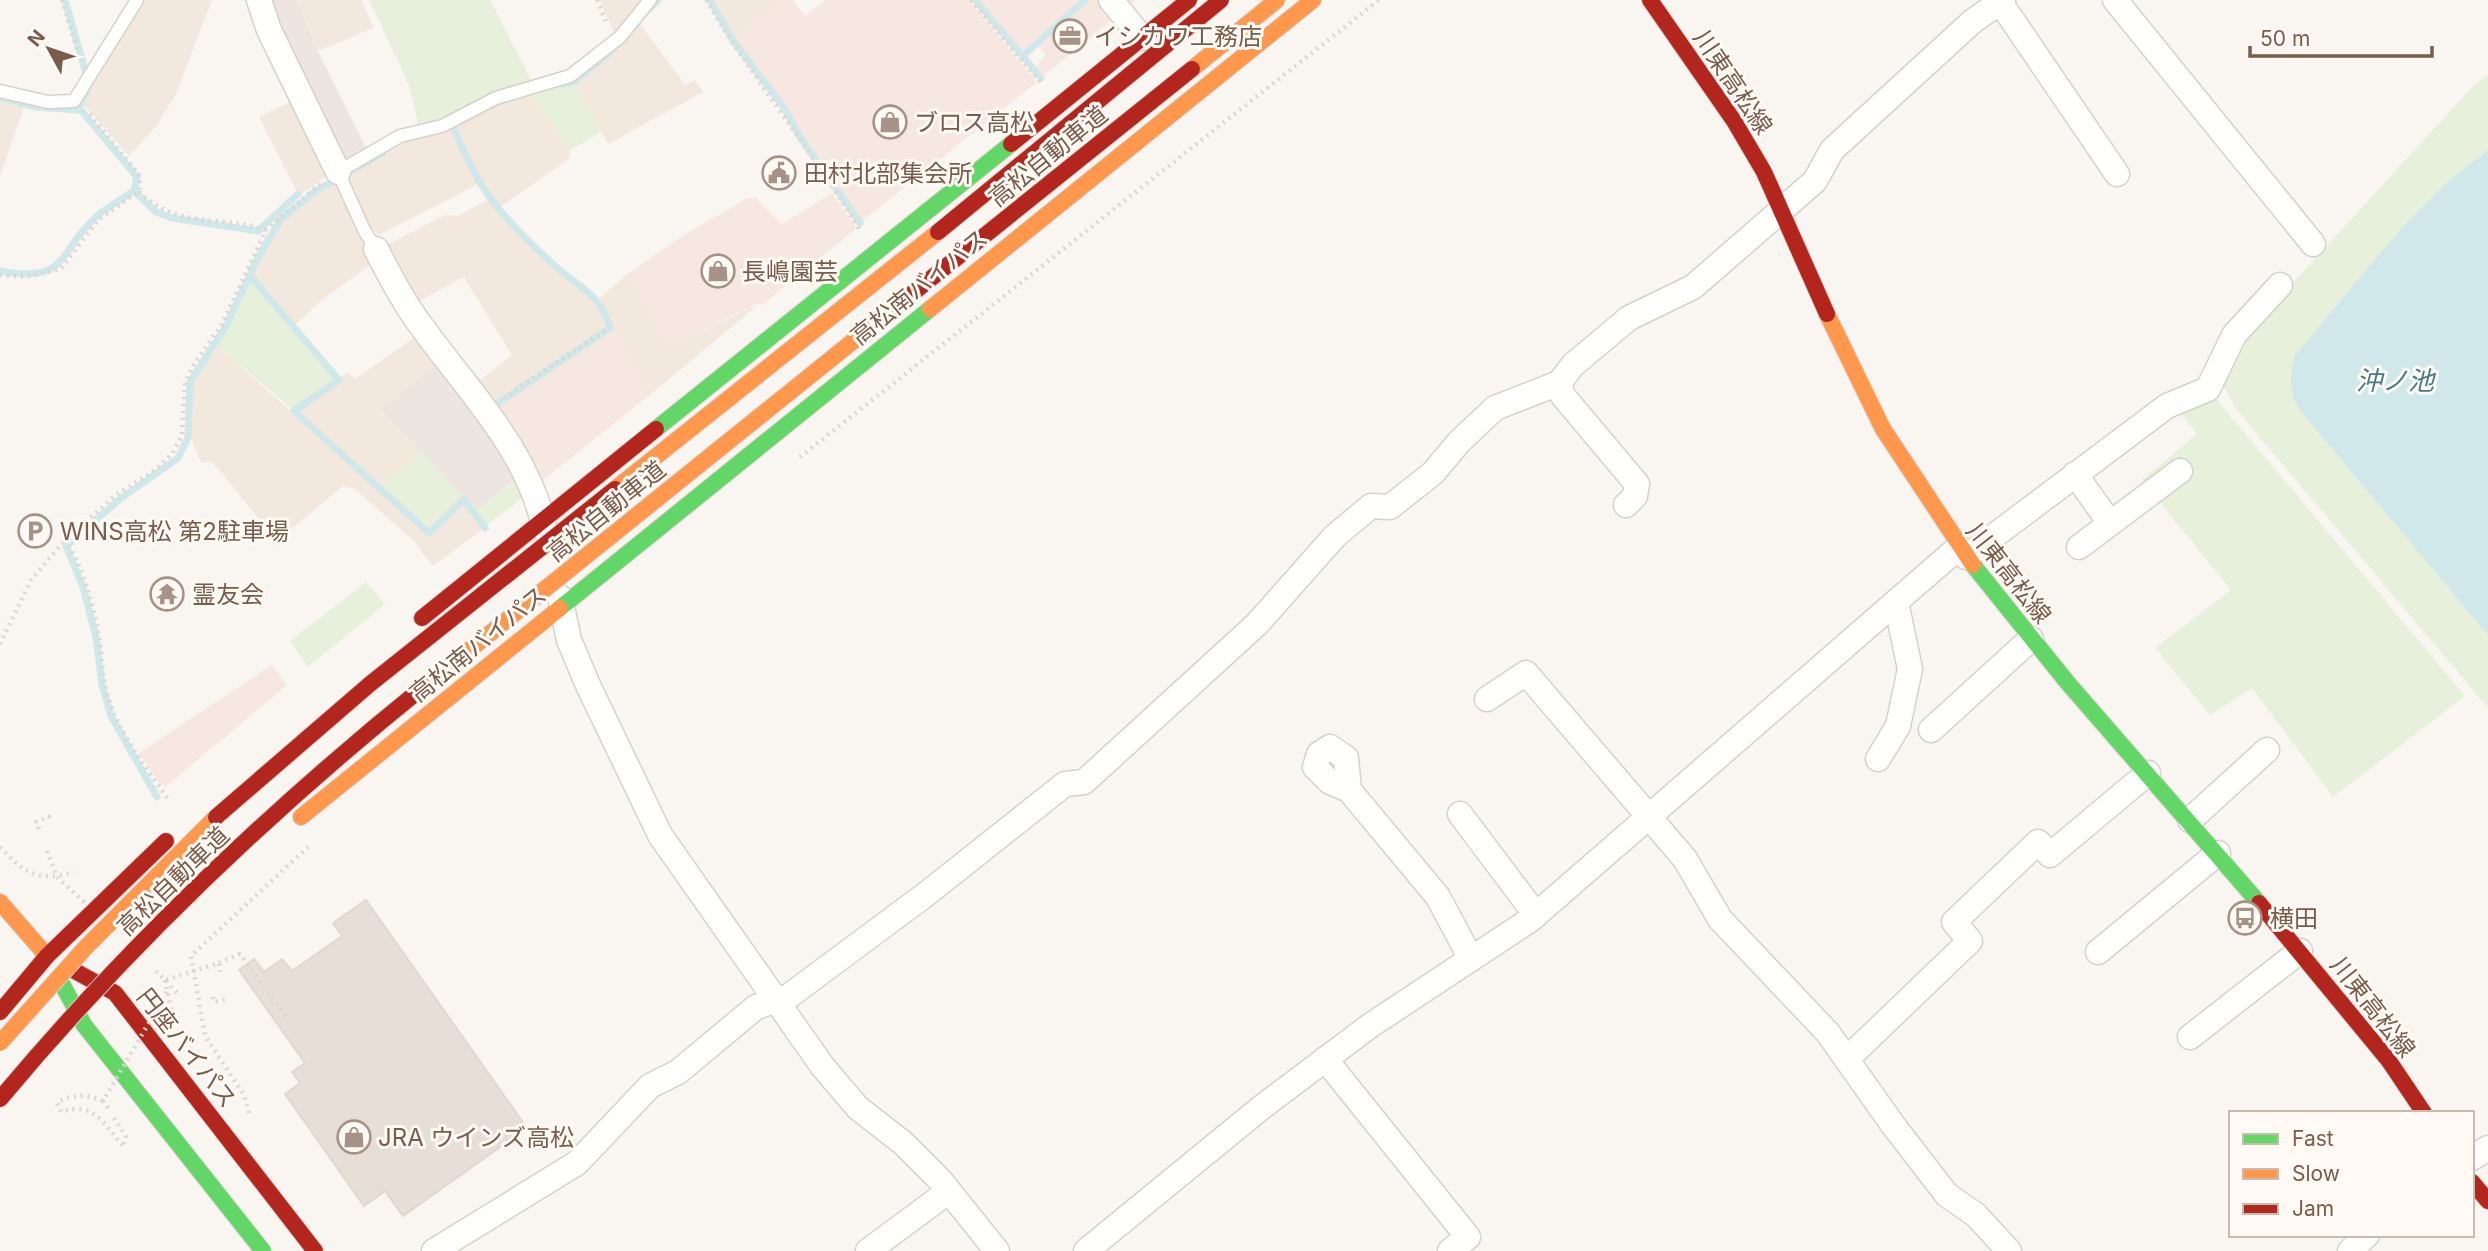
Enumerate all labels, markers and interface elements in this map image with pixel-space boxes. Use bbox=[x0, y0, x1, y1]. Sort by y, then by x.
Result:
north arrow bbox=[14, 14, 84, 84]
scale bar bbox=[2250, 14, 2432, 58]
office icon: イシカワ工務店 bbox=[1051, 17, 1089, 55]
place label: イシカワ工務店 bbox=[1094, 22, 1262, 51]
street label: 川東高松線 bbox=[1687, 24, 1779, 140]
text: N bbox=[23, 25, 50, 51]
text: 50 m bbox=[2260, 26, 2310, 51]
street label: 高松自動車道 bbox=[983, 99, 1113, 213]
shop icon: ブロス高松 bbox=[871, 103, 909, 141]
place label: ブロス高松 bbox=[914, 108, 1034, 137]
public building icon: 田村北部集会所 bbox=[760, 154, 798, 192]
place label: 田村北部集会所 bbox=[804, 159, 972, 188]
street label: 高松南バイパス bbox=[845, 223, 993, 351]
shop icon: 長嶋園芸 bbox=[699, 252, 737, 290]
place label: 長嶋園芸 bbox=[742, 257, 838, 286]
water label: 沖ノ池 bbox=[2356, 365, 2437, 396]
street label: 高松自動車道 bbox=[541, 454, 671, 568]
parking icon: WINS高松 第2駐車場 bbox=[16, 512, 54, 550]
place label: WINS高松 第2駐車場 bbox=[60, 517, 289, 546]
street label: 川東高松線 bbox=[1961, 517, 2057, 629]
temple icon: 霊友会 bbox=[148, 575, 186, 613]
place label: 霊友会 bbox=[192, 580, 264, 609]
street label: 高松南バイパス bbox=[404, 580, 552, 708]
street label: 高松自動車道 bbox=[111, 821, 235, 941]
bus stop icon: 横田 bbox=[2226, 899, 2264, 937]
place label: 横田 bbox=[2270, 904, 2318, 933]
street label: 川東高松線 bbox=[2325, 951, 2421, 1063]
street label: 円座バイパス bbox=[131, 983, 243, 1113]
legend bbox=[2229, 1111, 2474, 1237]
shop icon: JRA ウインズ高松 bbox=[335, 1118, 373, 1156]
place label: JRA ウインズ高松 bbox=[378, 1123, 574, 1152]
text: Fast bbox=[2292, 1126, 2334, 1151]
text: Slow bbox=[2292, 1161, 2340, 1186]
text: Jam bbox=[2292, 1196, 2334, 1221]

